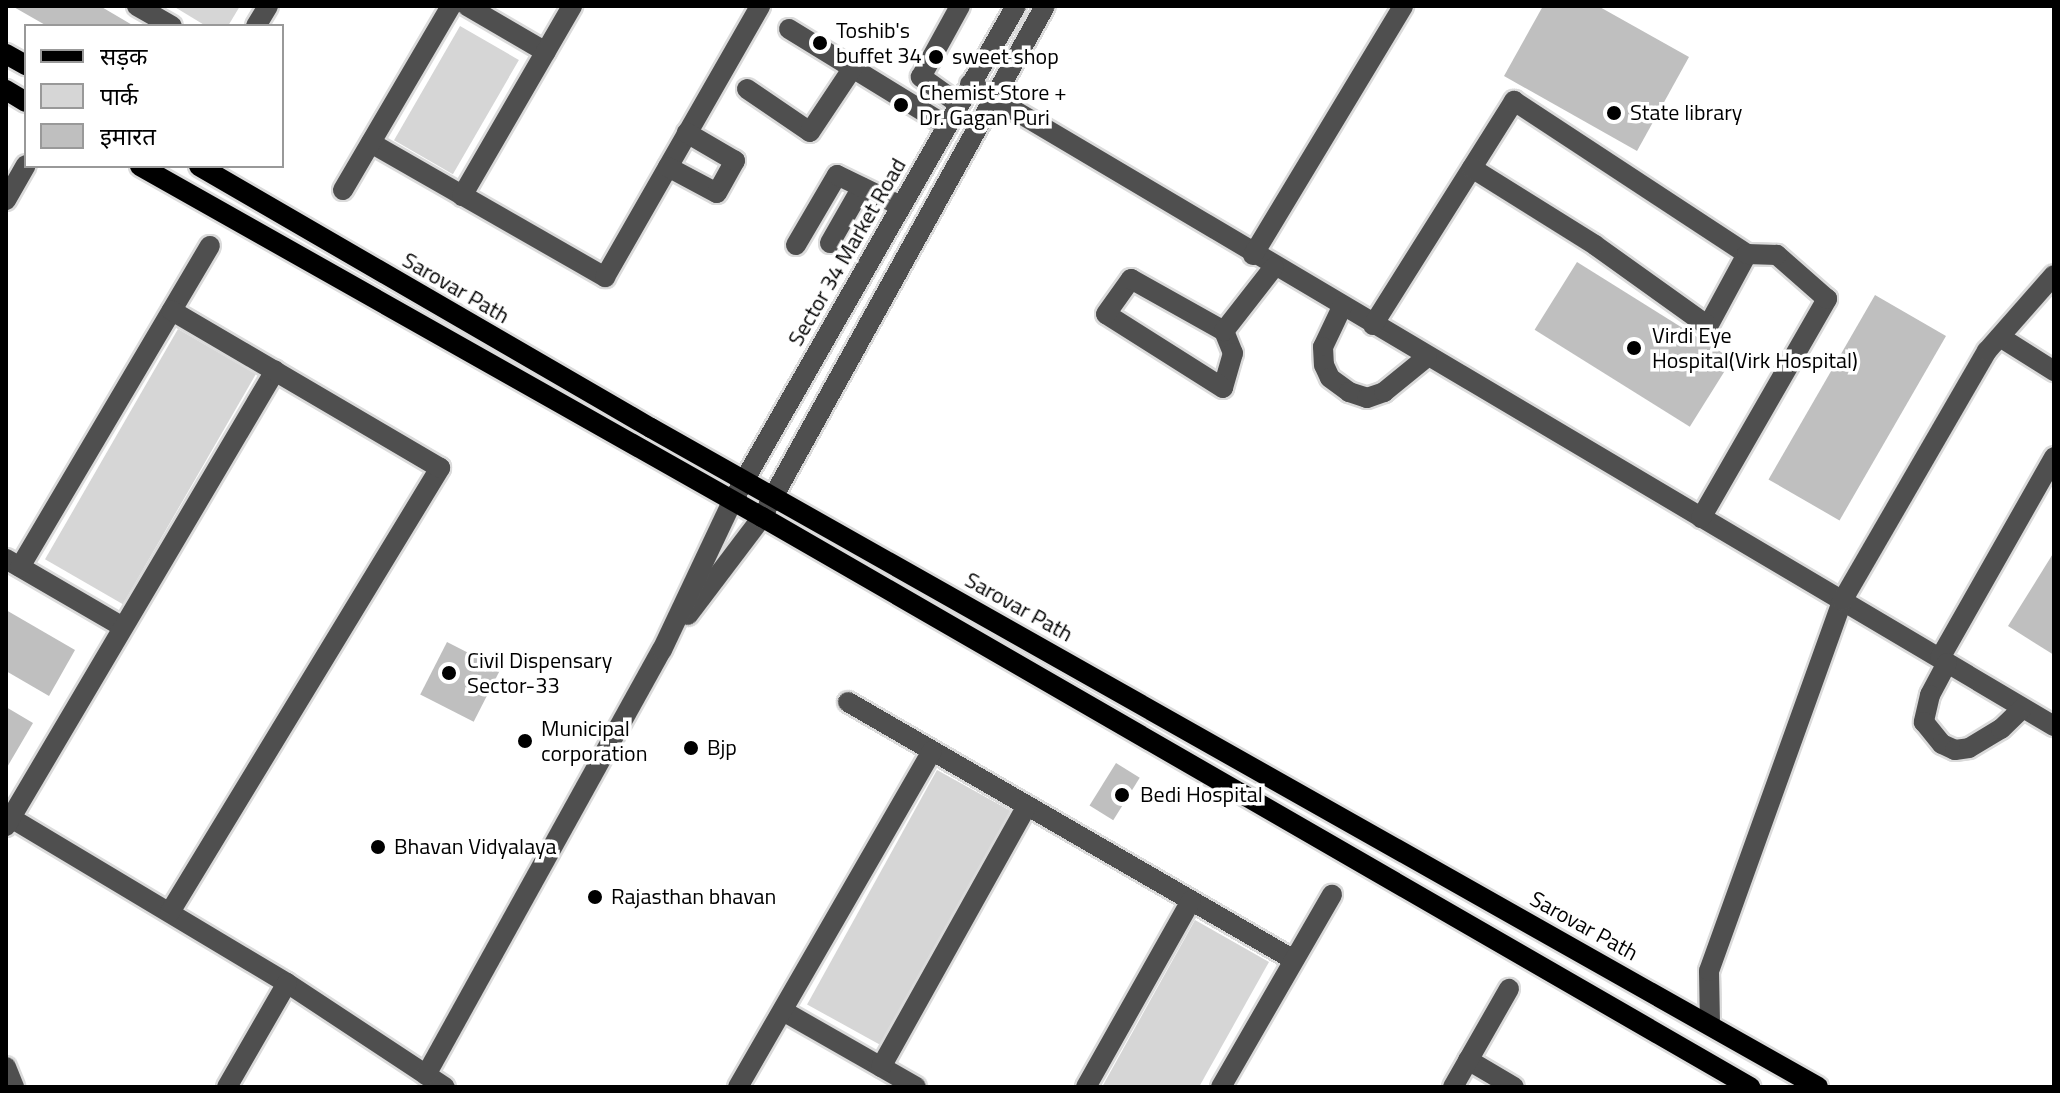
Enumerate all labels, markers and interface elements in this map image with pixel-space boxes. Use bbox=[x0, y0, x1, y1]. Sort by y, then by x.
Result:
place label: Toshib's buffet 34 bbox=[836, 17, 922, 68]
legend bbox=[24, 24, 284, 168]
marker: Toshib's buffet 34 bbox=[811, 34, 829, 52]
text: सड़क bbox=[100, 38, 148, 74]
place label: sweet shop bbox=[952, 44, 1059, 70]
marker: sweet shop bbox=[927, 48, 945, 66]
text: पार्क bbox=[100, 78, 138, 114]
place label: Chemist Store + Dr. Gagan Puri bbox=[919, 79, 1067, 130]
marker: Chemist Store + Dr. Gagan Puri bbox=[890, 94, 912, 116]
place label: State library bbox=[1630, 100, 1742, 126]
marker: State library bbox=[1605, 104, 1623, 122]
text: इमारत bbox=[100, 118, 156, 154]
street label: Sector 34 Market Road bbox=[782, 153, 912, 351]
street label: Sarovar Path bbox=[398, 247, 514, 329]
place label: Virdi Eye Hospital(Virk Hospital) bbox=[1652, 322, 1858, 374]
marker: Virdi Eye Hospital(Virk Hospital) bbox=[1623, 337, 1645, 359]
street label: Sarovar Path bbox=[961, 567, 1077, 647]
place label: Civil Dispensary Sector-33 bbox=[467, 647, 612, 698]
marker: Civil Dispensary Sector-33 bbox=[438, 662, 460, 684]
place label: Municipal corporation bbox=[541, 715, 648, 766]
marker: Municipal corporation bbox=[516, 732, 534, 750]
place label: Bjp bbox=[707, 735, 737, 761]
marker: Bjp bbox=[682, 739, 700, 757]
place label: Bedi Hospital bbox=[1140, 782, 1263, 808]
marker: Bedi Hospital bbox=[1111, 784, 1133, 806]
place label: Bhavan Vidyalaya bbox=[394, 834, 557, 860]
marker: Bhavan Vidyalaya bbox=[369, 838, 387, 856]
place label: Rajasthan bhavan bbox=[611, 884, 776, 910]
street label: Sarovar Path bbox=[1526, 886, 1642, 966]
marker: Rajasthan bhavan bbox=[586, 888, 604, 906]

